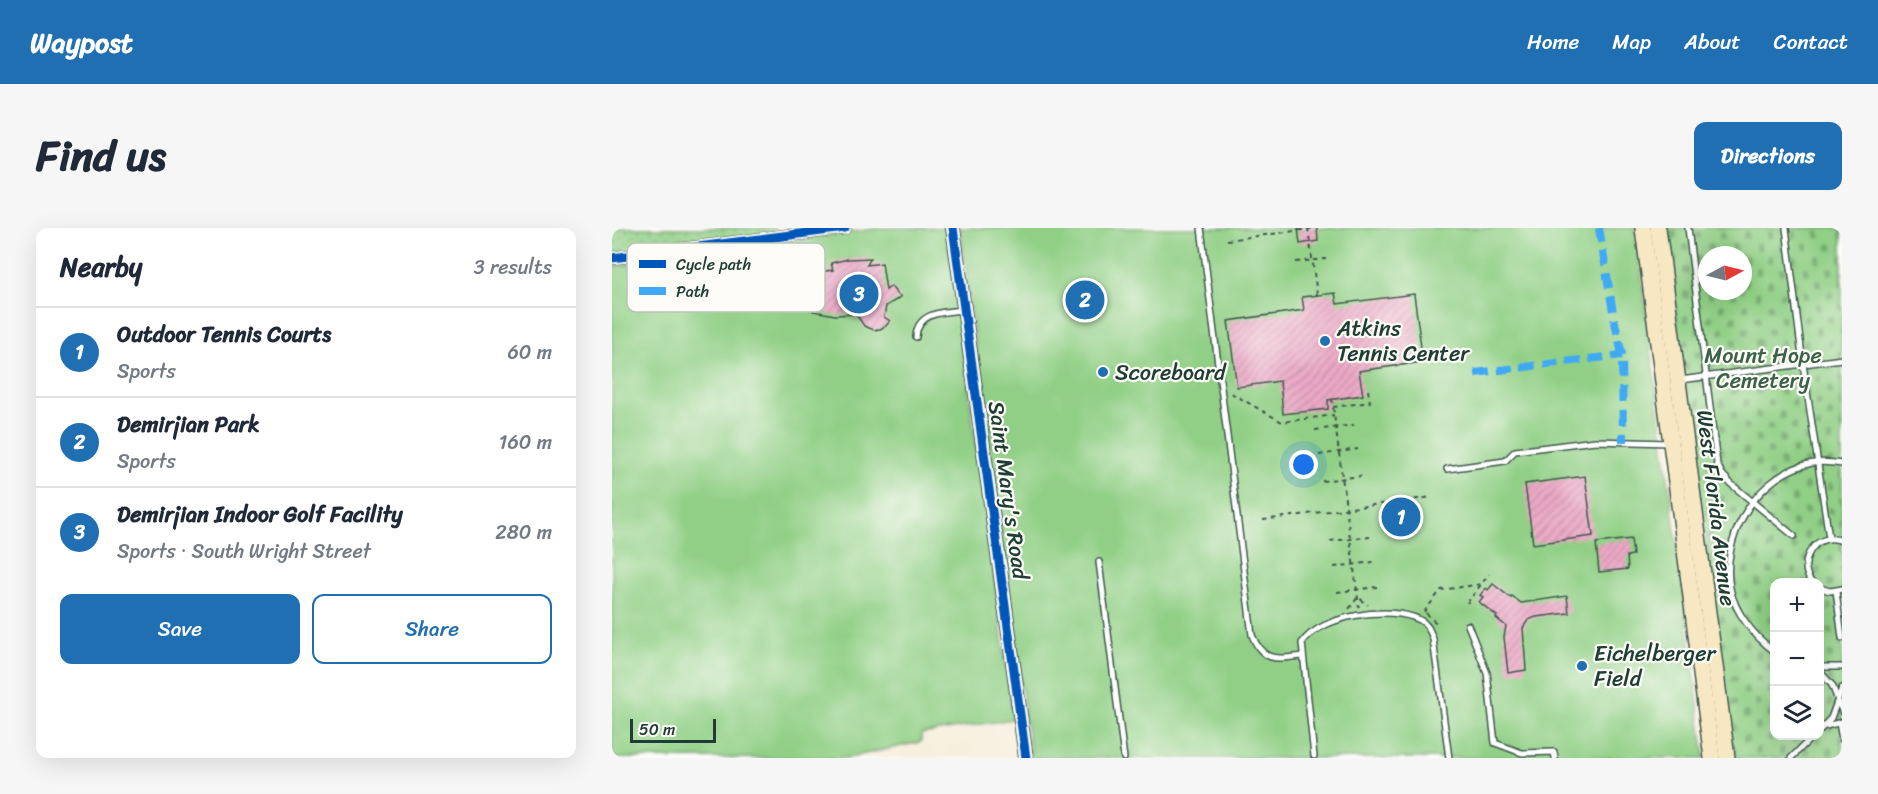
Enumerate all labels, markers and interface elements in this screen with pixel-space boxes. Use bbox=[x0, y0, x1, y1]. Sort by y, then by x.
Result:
text: Waypost bbox=[30, 18, 133, 67]
text: Home bbox=[1527, 23, 1579, 61]
text: Map bbox=[1612, 23, 1651, 61]
text: About bbox=[1684, 23, 1741, 61]
text: Contact bbox=[1774, 23, 1848, 61]
text: Find us bbox=[36, 119, 166, 193]
button: Directions bbox=[1694, 122, 1842, 190]
legend bbox=[627, 243, 825, 312]
text: Nearby bbox=[60, 244, 142, 290]
north arrow bbox=[1698, 246, 1752, 300]
text: 3 results bbox=[474, 250, 552, 285]
text: Cycle path bbox=[676, 250, 751, 279]
pin: 3 bbox=[840, 272, 878, 316]
text: Path bbox=[676, 277, 709, 306]
pin: 2 bbox=[1066, 278, 1104, 322]
place label: Atkins Tennis Center bbox=[1336, 309, 1470, 373]
text: Outdoor Tennis Courts bbox=[117, 315, 331, 354]
marker: Atkins Tennis Center bbox=[1318, 334, 1332, 348]
text: 1 bbox=[75, 335, 84, 370]
text: 60 m bbox=[507, 335, 552, 370]
park label: Mount Hope Cemetery bbox=[1704, 336, 1822, 400]
place label: Scoreboard bbox=[1115, 353, 1227, 392]
text: Sports bbox=[117, 354, 176, 389]
marker: Scoreboard bbox=[1096, 365, 1110, 379]
street label: Saint Mary's Road bbox=[977, 398, 1041, 583]
text: Demirjian Park bbox=[117, 405, 260, 444]
street label: West Florida Avenue bbox=[1685, 408, 1748, 608]
text: 2 bbox=[74, 425, 85, 460]
text: 160 m bbox=[499, 425, 552, 460]
text: Sports bbox=[117, 444, 176, 479]
your location bbox=[1289, 450, 1318, 479]
pin: 1 bbox=[1382, 494, 1420, 540]
text: Demirjian Indoor Golf Facility bbox=[117, 495, 403, 534]
text: 3 bbox=[74, 515, 85, 550]
text: 280 m bbox=[495, 515, 552, 550]
text: Sports · South Wright Street bbox=[117, 534, 371, 569]
map controls bbox=[1770, 578, 1824, 740]
button: + bbox=[1770, 578, 1824, 632]
button: Save bbox=[60, 594, 300, 664]
button: Share bbox=[312, 594, 552, 664]
button: − bbox=[1770, 632, 1824, 686]
place label: Eichelberger Field bbox=[1594, 634, 1717, 698]
marker: Eichelberger Field bbox=[1575, 659, 1589, 673]
button: layers bbox=[1770, 686, 1824, 740]
text: 50 m bbox=[639, 715, 675, 744]
scale bar bbox=[630, 716, 716, 744]

